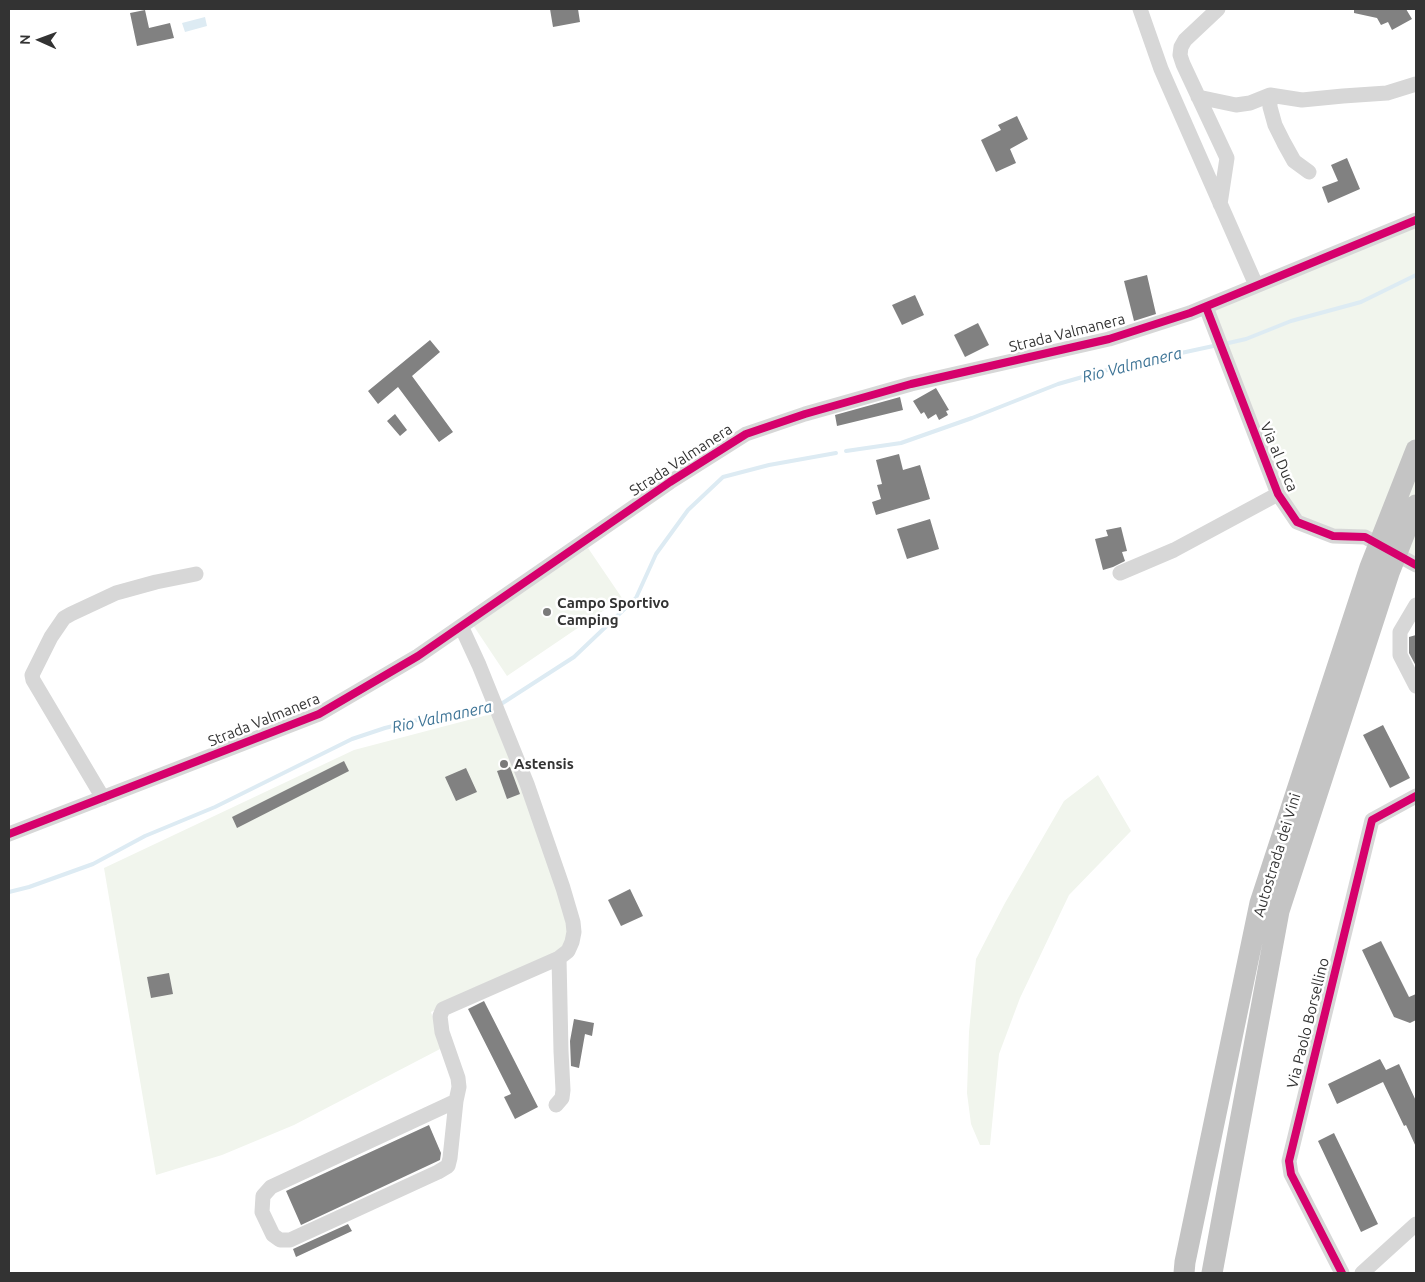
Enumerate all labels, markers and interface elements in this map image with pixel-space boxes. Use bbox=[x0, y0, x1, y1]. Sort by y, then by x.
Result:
north arrow bbox=[15, 15, 65, 65]
text: N bbox=[17, 34, 33, 45]
street label: Strada Valmanera bbox=[1007, 310, 1127, 356]
water label: Rio Valmanera bbox=[1080, 343, 1184, 387]
street label: Strada Valmanera bbox=[626, 420, 736, 500]
street label: Via al Duca bbox=[1256, 420, 1302, 494]
place label: Campo Sportivo Camping bbox=[557, 594, 669, 629]
marker: Campo Sportivo Camping bbox=[541, 606, 553, 618]
street label: Strada Valmanera bbox=[206, 689, 322, 751]
water label: Rio Valmanera bbox=[390, 697, 494, 737]
place label: Astensis bbox=[514, 755, 574, 773]
marker: Astensis bbox=[498, 758, 510, 770]
street label: Autostrada dei Vini bbox=[1250, 791, 1304, 919]
street label: Via Paolo Borsellino bbox=[1283, 956, 1333, 1090]

